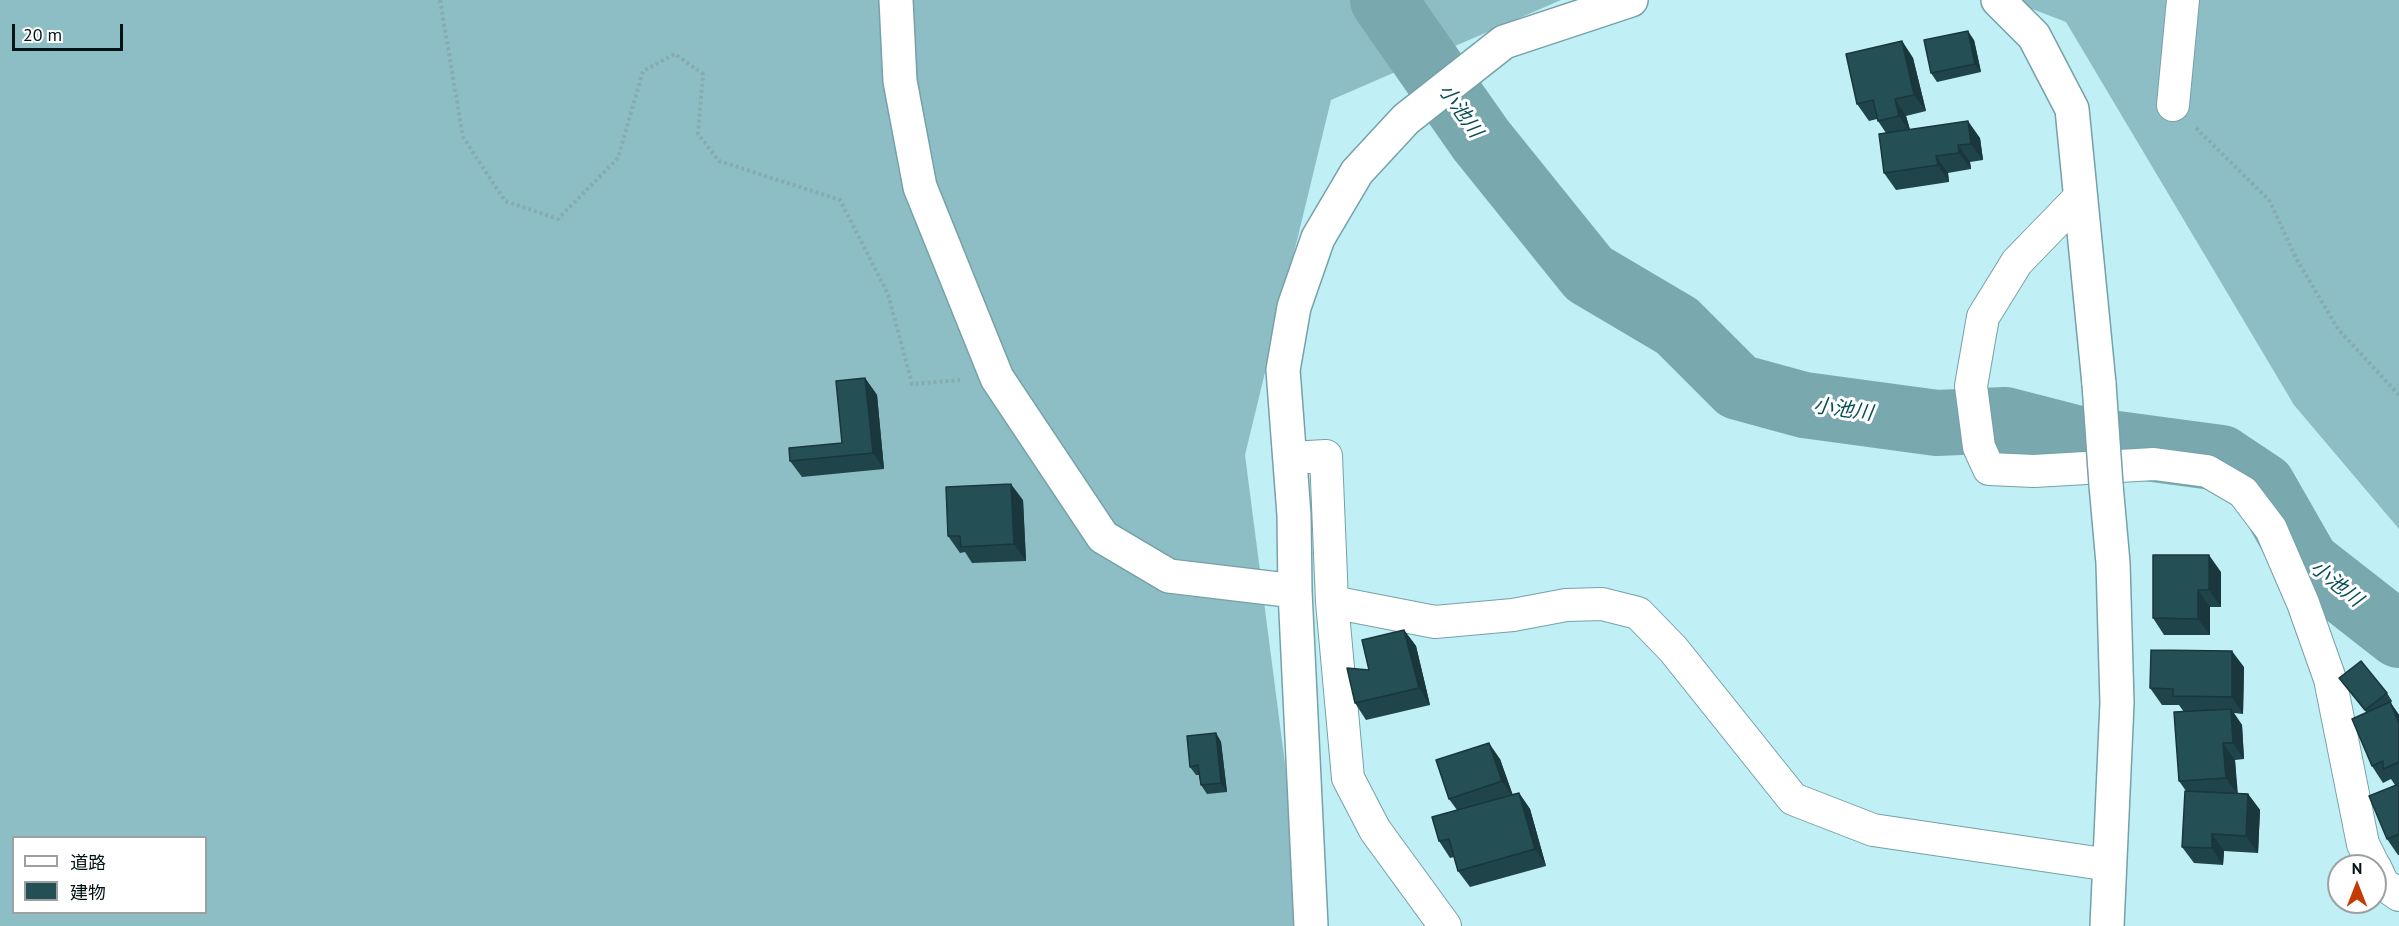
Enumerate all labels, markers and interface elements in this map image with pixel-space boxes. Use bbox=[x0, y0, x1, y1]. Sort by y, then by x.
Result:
scale bar bbox=[15, 12, 126, 50]
text: 20 m bbox=[23, 23, 62, 46]
water label: 小池川 bbox=[1433, 80, 1487, 142]
water label: 小池川 bbox=[1812, 394, 1874, 426]
water label: 小池川 bbox=[2305, 556, 2367, 612]
legend bbox=[12, 836, 207, 914]
text: 道路 bbox=[70, 851, 106, 874]
north arrow bbox=[2327, 854, 2387, 914]
text: N bbox=[2352, 858, 2362, 878]
text: 建物 bbox=[70, 881, 106, 904]

